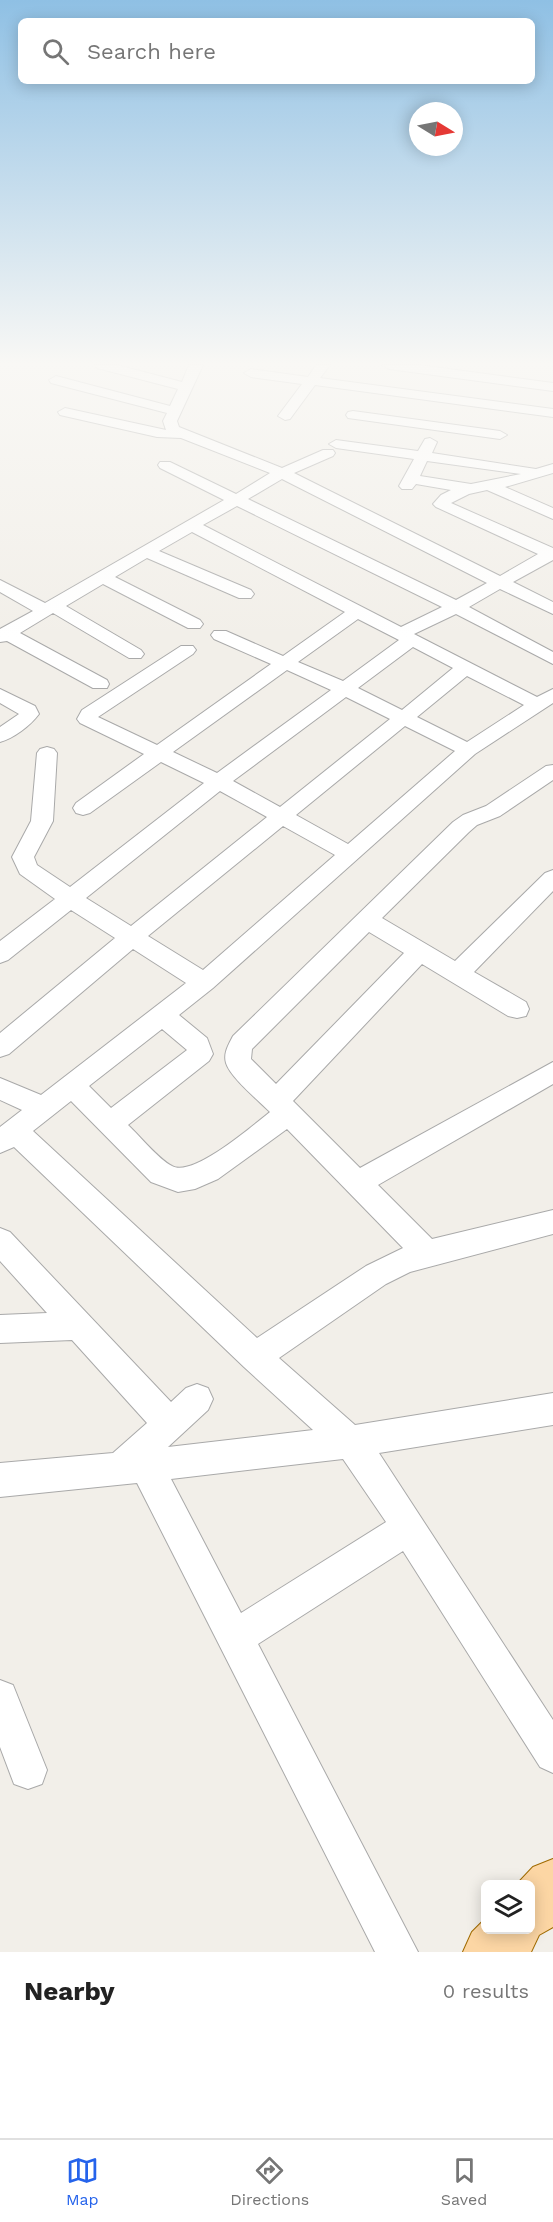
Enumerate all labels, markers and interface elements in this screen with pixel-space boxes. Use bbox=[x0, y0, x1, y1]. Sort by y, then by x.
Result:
search box bbox=[18, 18, 535, 84]
icon: search bbox=[39, 35, 72, 68]
text: Search here bbox=[87, 39, 216, 64]
north arrow bbox=[409, 102, 463, 156]
map controls bbox=[481, 1880, 535, 1934]
button: layers bbox=[481, 1880, 535, 1934]
text: Nearby bbox=[24, 1976, 115, 2006]
text: 0 results bbox=[443, 1979, 529, 2003]
tab: Map bbox=[66, 2154, 99, 2209]
tab: Directions bbox=[230, 2154, 309, 2209]
tab: Saved bbox=[441, 2154, 487, 2209]

